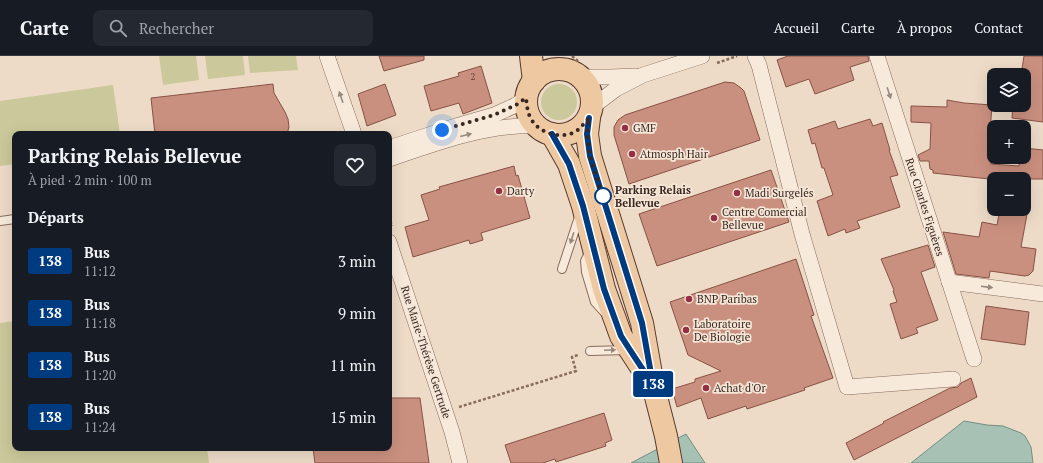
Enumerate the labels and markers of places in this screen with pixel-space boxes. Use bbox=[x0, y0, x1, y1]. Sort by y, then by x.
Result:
place label: GMF bbox=[633, 121, 656, 135]
marker: GMF bbox=[620, 123, 630, 133]
place label: Atmosph Hair bbox=[640, 147, 709, 161]
marker: Atmosph Hair bbox=[627, 149, 637, 159]
place label: Parking Relais Bellevue bbox=[615, 183, 691, 210]
place label: Darty bbox=[507, 184, 535, 198]
marker: Darty bbox=[494, 186, 504, 196]
place label: Madi Surgelés bbox=[745, 186, 814, 200]
marker: Parking Relais Bellevue bbox=[594, 187, 612, 205]
marker: Madi Surgelés bbox=[732, 188, 742, 198]
place label: Centre Comercial Bellevue bbox=[722, 205, 807, 232]
marker: Centre Comercial Bellevue bbox=[709, 213, 719, 223]
place label: BNP Paribas bbox=[697, 292, 757, 306]
marker: BNP Paribas bbox=[684, 294, 694, 304]
place label: Laboratoire De Biologie bbox=[694, 317, 751, 344]
marker: Laboratoire De Biologie bbox=[681, 325, 691, 335]
place label: Achat d'Or bbox=[714, 381, 766, 395]
marker: Achat d'Or bbox=[701, 383, 711, 393]

